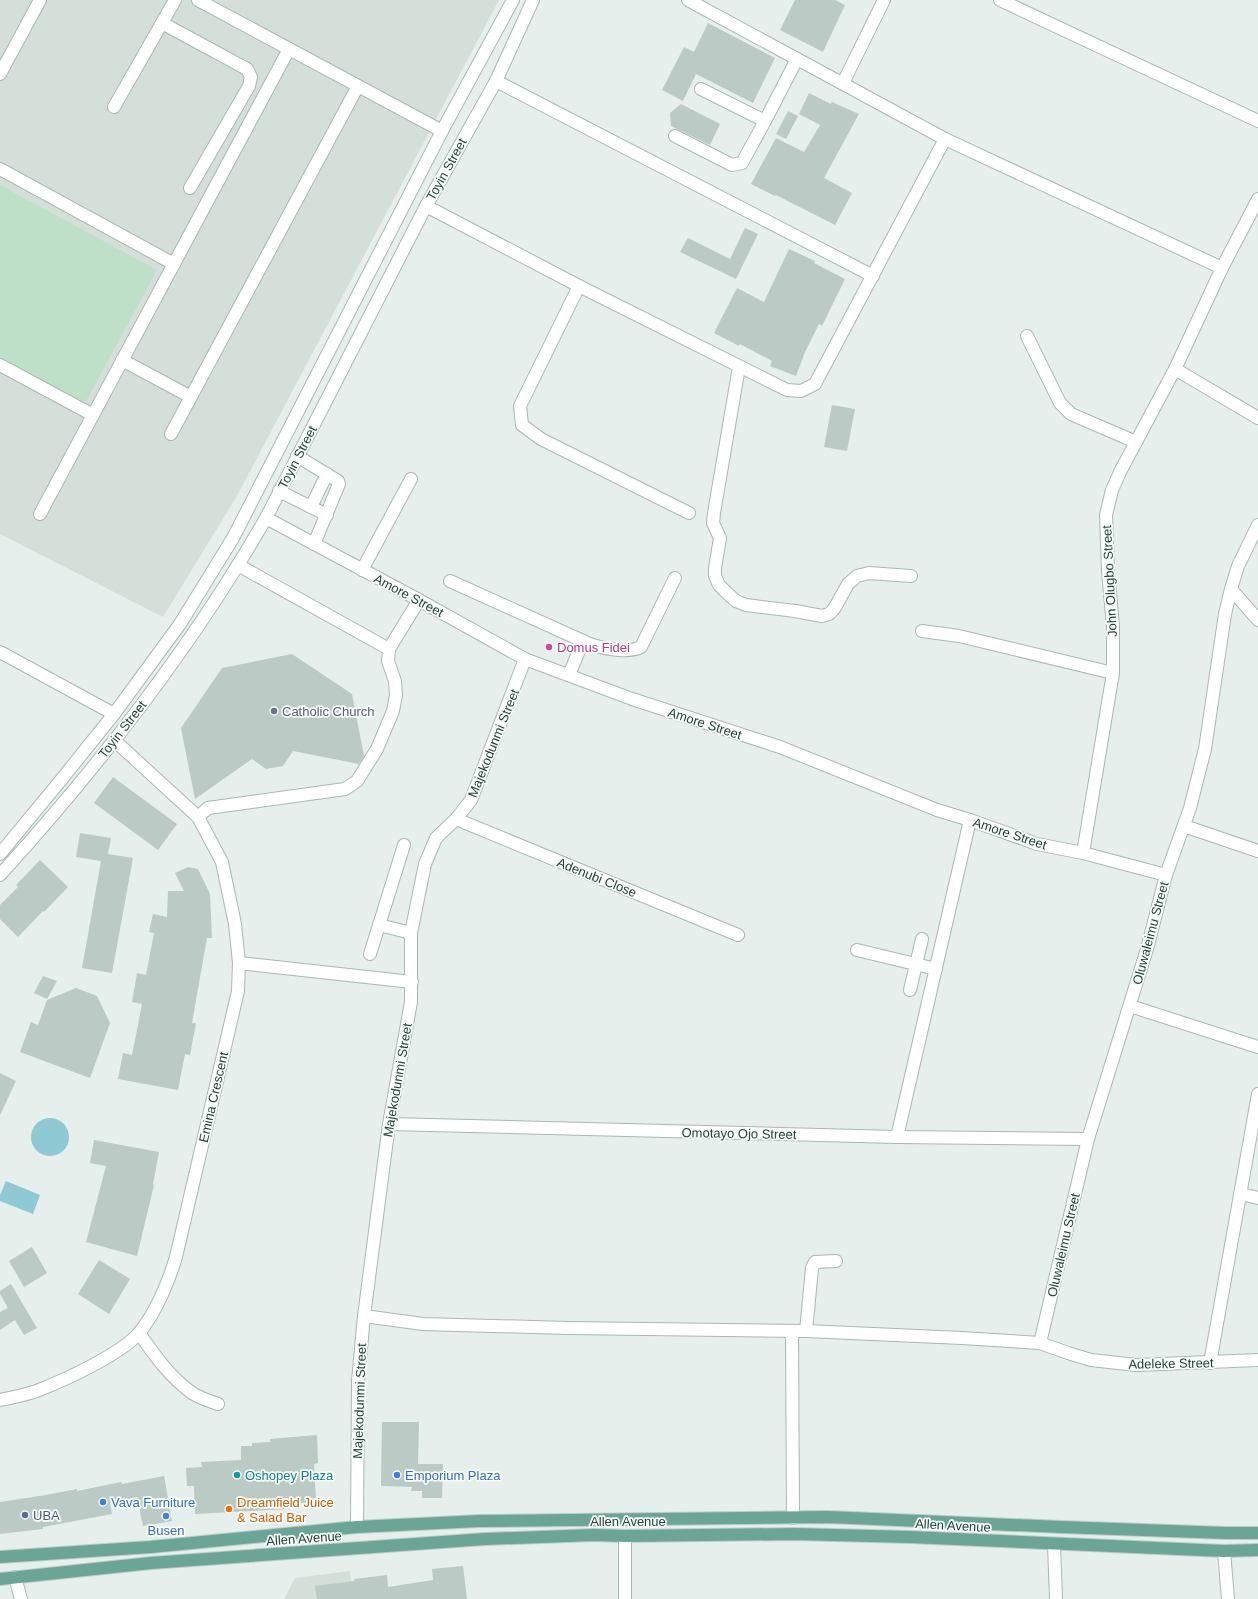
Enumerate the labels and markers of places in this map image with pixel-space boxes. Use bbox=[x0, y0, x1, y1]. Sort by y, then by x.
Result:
place label: Domus Fidei bbox=[557, 640, 630, 655]
marker: Domus Fidei bbox=[544, 642, 554, 652]
place label: Catholic Church bbox=[282, 704, 375, 719]
marker: Catholic Church bbox=[269, 706, 279, 716]
place label: Oshopey Plaza bbox=[245, 1468, 334, 1483]
place label: Emporium Plaza bbox=[405, 1468, 501, 1483]
marker: Oshopey Plaza bbox=[232, 1470, 242, 1480]
marker: Emporium Plaza bbox=[392, 1470, 402, 1480]
place label: Vava Furniture bbox=[111, 1495, 195, 1510]
place label: Dreamfield Juice & Salad Bar bbox=[237, 1495, 334, 1525]
marker: Vava Furniture bbox=[98, 1497, 108, 1507]
marker: Dreamfield Juice & Salad Bar bbox=[224, 1504, 234, 1514]
place label: UBA bbox=[33, 1508, 60, 1523]
marker: UBA bbox=[20, 1510, 30, 1520]
marker: Busen bbox=[161, 1511, 171, 1521]
place label: Busen bbox=[148, 1523, 184, 1538]

